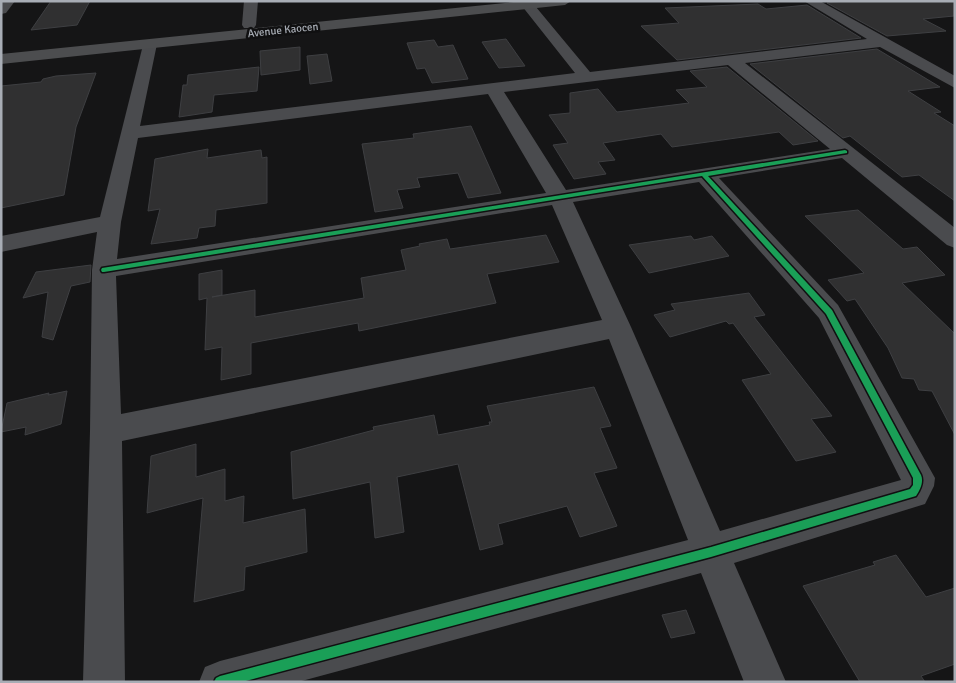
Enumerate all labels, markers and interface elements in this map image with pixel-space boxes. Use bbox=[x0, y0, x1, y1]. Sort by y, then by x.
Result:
street label: Avenue Kaocen bbox=[247, 20, 319, 40]

